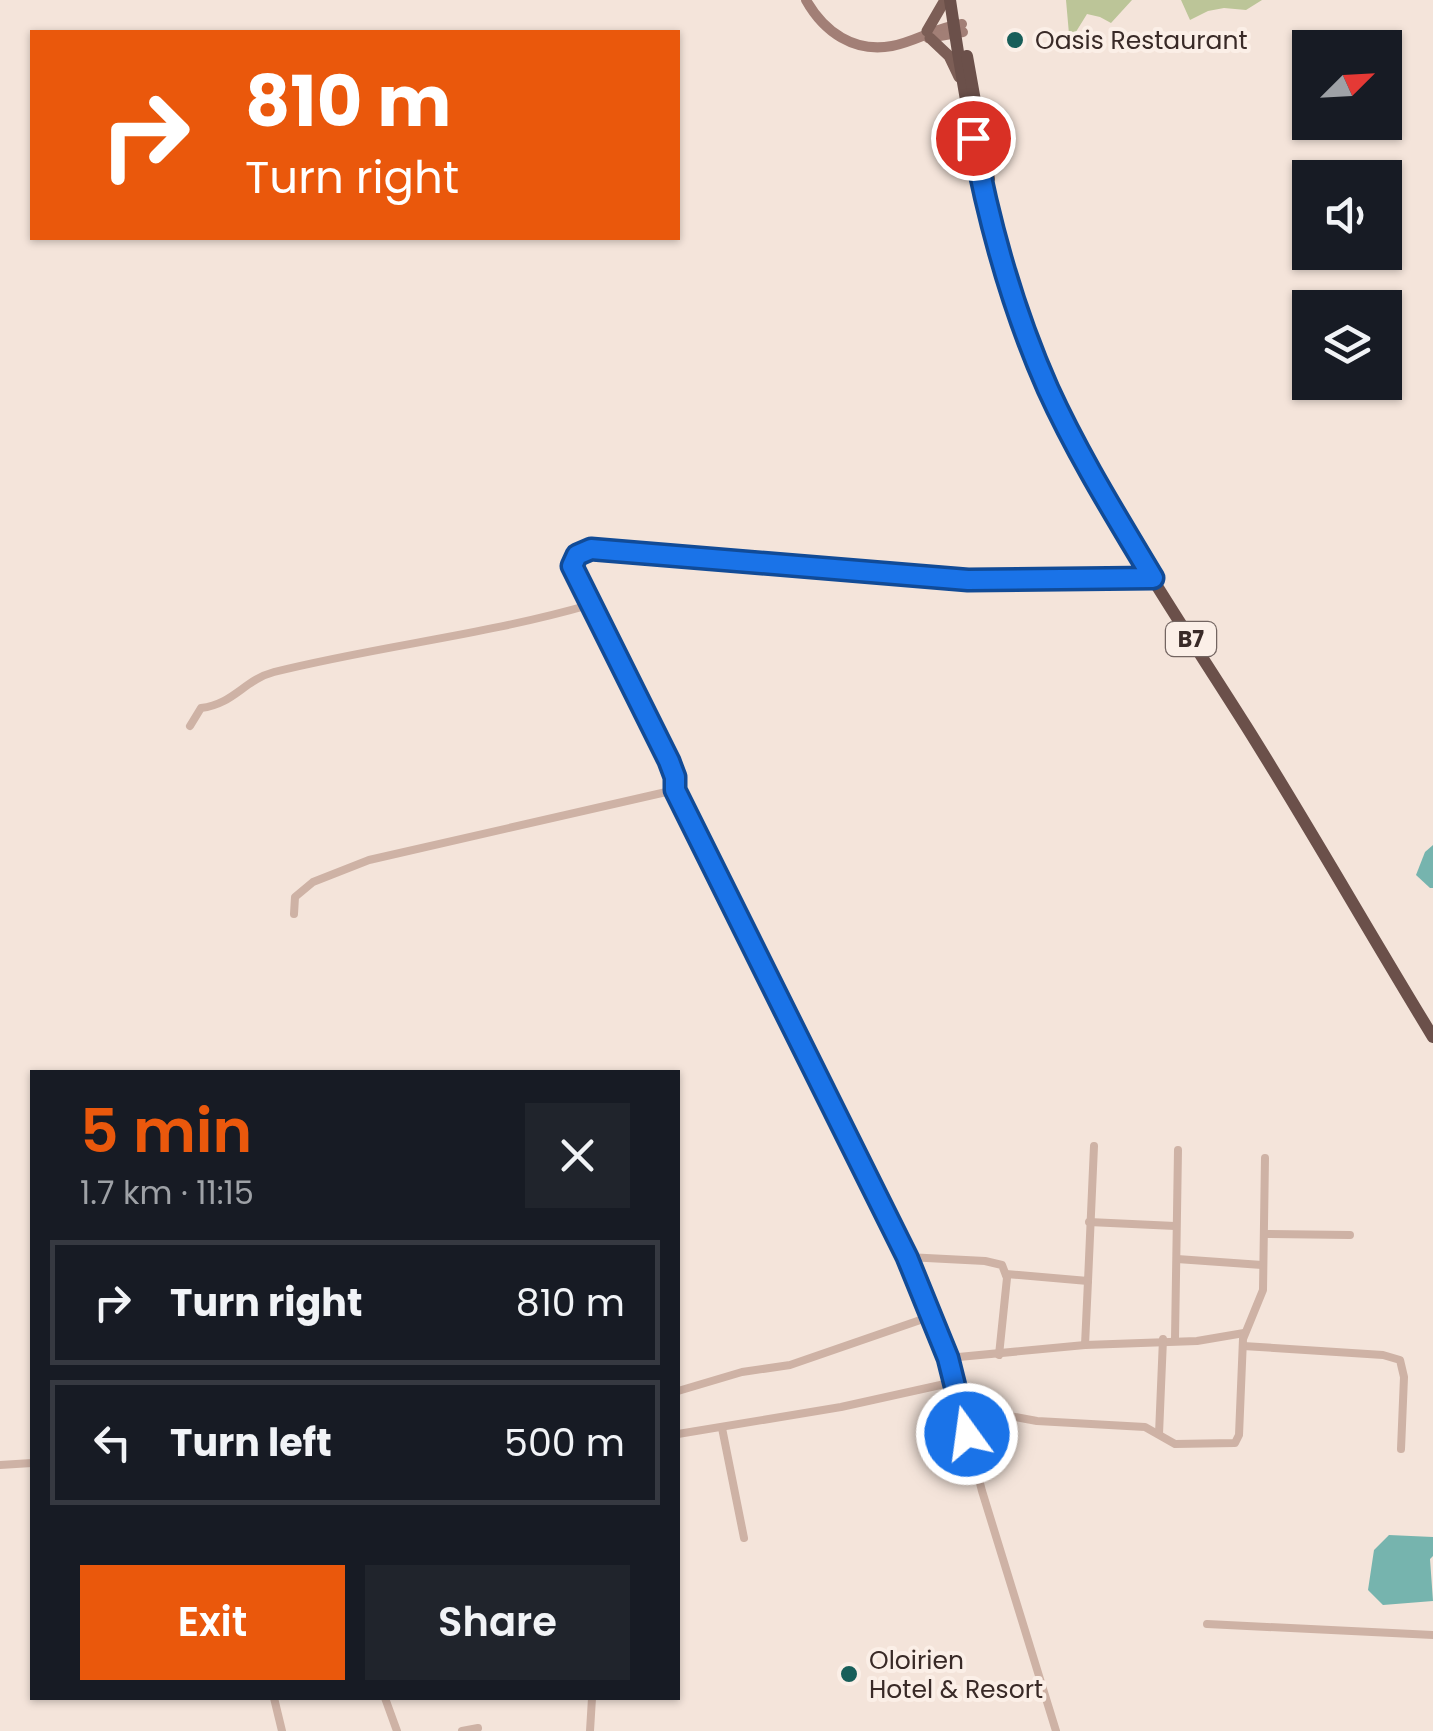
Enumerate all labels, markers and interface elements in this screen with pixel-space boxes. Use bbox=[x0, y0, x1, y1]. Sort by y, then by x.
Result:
place label: Oasis Restaurant bbox=[1035, 23, 1248, 58]
marker: Oasis Restaurant bbox=[1004, 29, 1026, 51]
north arrow bbox=[1292, 30, 1402, 140]
map controls bbox=[1292, 30, 1402, 400]
text: 810 m bbox=[245, 52, 451, 151]
icon: right bbox=[80, 70, 210, 200]
pin bbox=[931, 96, 1016, 181]
icon: arrive bbox=[946, 111, 1001, 166]
text: Turn right bbox=[245, 146, 459, 209]
button: sound bbox=[1292, 160, 1402, 270]
button: layers bbox=[1292, 290, 1402, 400]
road number: B7 bbox=[1166, 622, 1216, 656]
text: 5 min bbox=[80, 1089, 252, 1173]
button: close bbox=[525, 1103, 630, 1208]
text: 1.7 km · 11:15 bbox=[80, 1170, 254, 1215]
icon: right bbox=[85, 1275, 140, 1330]
text: Turn right bbox=[170, 1276, 362, 1329]
text: 810 m bbox=[516, 1276, 625, 1329]
position arrow bbox=[915, 1382, 1019, 1486]
icon: left bbox=[85, 1415, 140, 1470]
text: Turn left bbox=[170, 1416, 332, 1469]
text: 500 m bbox=[504, 1416, 625, 1469]
button: Exit bbox=[80, 1565, 345, 1680]
button: Share bbox=[365, 1565, 630, 1680]
place label: Oloirien Hotel & Resort bbox=[869, 1643, 1043, 1707]
marker: Oloirien Hotel & Resort bbox=[838, 1663, 860, 1685]

